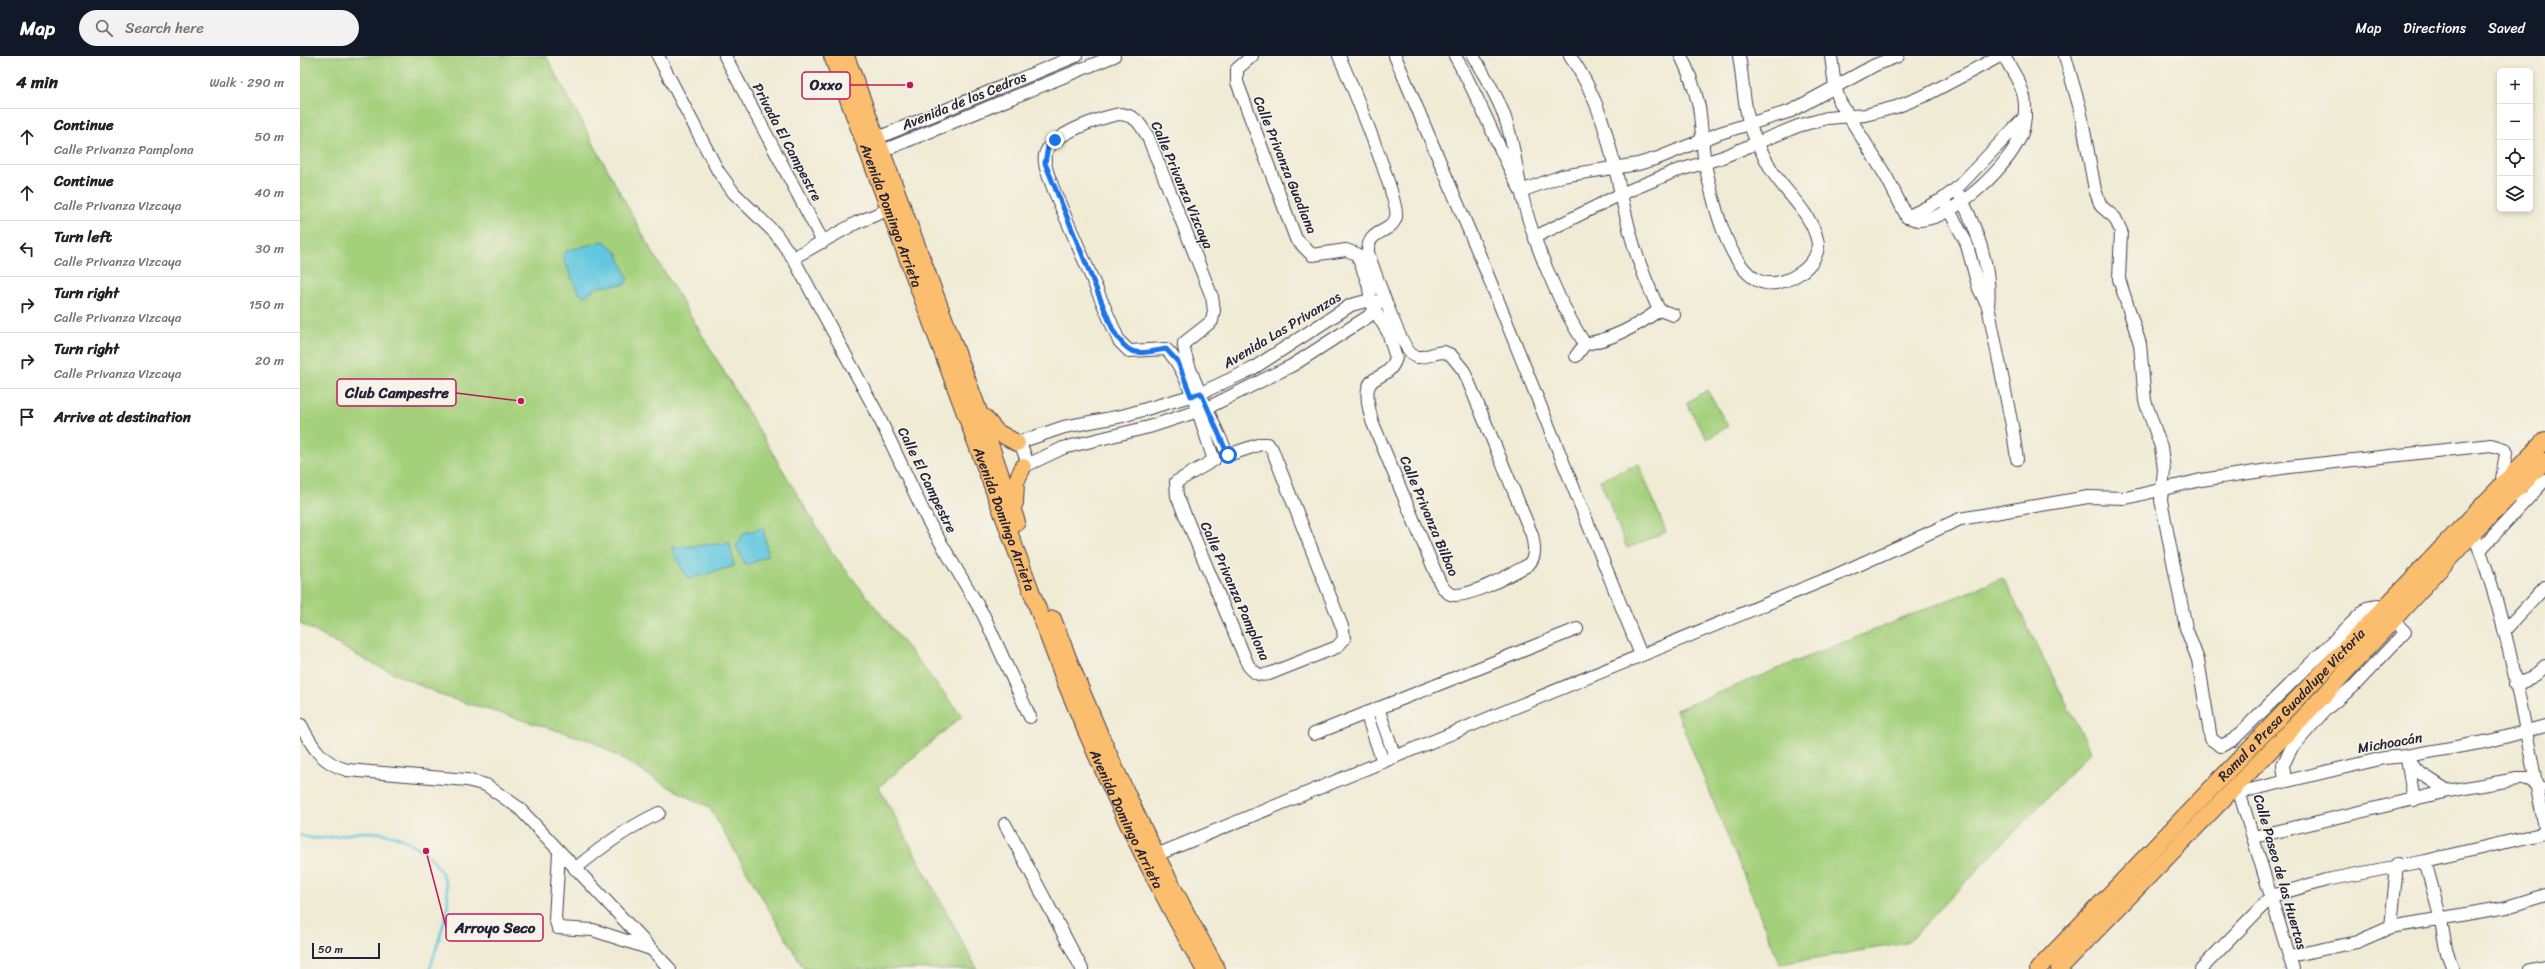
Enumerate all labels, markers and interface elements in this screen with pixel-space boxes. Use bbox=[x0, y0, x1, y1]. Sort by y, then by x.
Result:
search box bbox=[79, 10, 359, 46]
text: Map bbox=[20, 12, 55, 45]
text: Search here bbox=[125, 15, 204, 41]
text: Map bbox=[2355, 16, 2381, 41]
text: Directions bbox=[2403, 16, 2466, 41]
text: Saved bbox=[2488, 16, 2525, 41]
icon: search bbox=[93, 17, 115, 39]
street label: Avenida de los Cedros bbox=[897, 64, 1030, 138]
text: 4 min bbox=[16, 67, 58, 97]
map controls bbox=[2497, 68, 2533, 212]
button: + bbox=[2497, 68, 2533, 104]
text: Walk · 290 m bbox=[210, 71, 284, 94]
callout: Oxxo bbox=[802, 72, 850, 99]
text: Oxxo bbox=[809, 72, 843, 98]
street label: Privada El Campestre bbox=[745, 78, 829, 206]
street label: Calle Privanza Guadiana bbox=[1246, 92, 1324, 238]
button: − bbox=[2497, 104, 2533, 140]
text: Continue bbox=[54, 112, 114, 138]
street label: Calle Privanza Vizcaya bbox=[1144, 117, 1221, 254]
text: 50 m bbox=[254, 125, 284, 148]
icon: ahead bbox=[16, 126, 38, 148]
route end bbox=[1046, 131, 1064, 149]
text: Calle Privanza Pamplona bbox=[54, 138, 193, 161]
street label: Avenida Domingo Arrieta bbox=[853, 139, 930, 291]
button: locate bbox=[2497, 140, 2533, 176]
text: Continue bbox=[54, 168, 114, 194]
button: layers bbox=[2497, 176, 2533, 212]
text: 40 m bbox=[254, 181, 284, 204]
icon: ahead bbox=[16, 182, 38, 204]
text: Calle Privanza Vizcaya bbox=[54, 194, 181, 217]
text: Turn left bbox=[54, 224, 112, 250]
text: 30 m bbox=[255, 237, 284, 260]
icon: left bbox=[16, 238, 38, 260]
text: Calle Privanza Vizcaya bbox=[54, 250, 181, 273]
text: Turn right bbox=[54, 280, 119, 306]
street label: Avenida Las Privanzas bbox=[1217, 285, 1346, 376]
text: 150 m bbox=[249, 293, 284, 316]
icon: right bbox=[16, 294, 38, 316]
text: Calle Privanza Vizcaya bbox=[54, 306, 181, 329]
text: Turn right bbox=[54, 336, 119, 362]
text: 20 m bbox=[255, 349, 284, 372]
icon: right bbox=[16, 350, 38, 372]
text: Calle Privanza Vizcaya bbox=[54, 362, 181, 385]
callout: Club Campestre bbox=[337, 379, 456, 406]
text: Club Campestre bbox=[344, 380, 449, 406]
text: Arrive at destination bbox=[54, 404, 191, 430]
icon: arrive bbox=[16, 406, 38, 428]
street label: Calle El Campestre bbox=[890, 422, 964, 538]
street label: Avenida Domingo Arrieta bbox=[966, 442, 1043, 595]
route start bbox=[1219, 446, 1237, 464]
street label: Calle Privanza Bilbao bbox=[1392, 452, 1466, 580]
street label: Calle Privanza Pamplona bbox=[1193, 517, 1277, 666]
street label: Ramal a Presa Guadalupe Victoria bbox=[2211, 621, 2372, 788]
street label: Michoacán bbox=[2356, 725, 2425, 761]
street label: Avenida Domingo Arrieta bbox=[1082, 744, 1170, 893]
street label: Calle Paseo de las Huertas bbox=[2246, 791, 2314, 953]
callout: Arroyo Seco bbox=[446, 914, 543, 941]
text: Arroyo Seco bbox=[454, 915, 536, 941]
text: 50 m bbox=[318, 940, 343, 959]
scale bar bbox=[312, 941, 380, 960]

